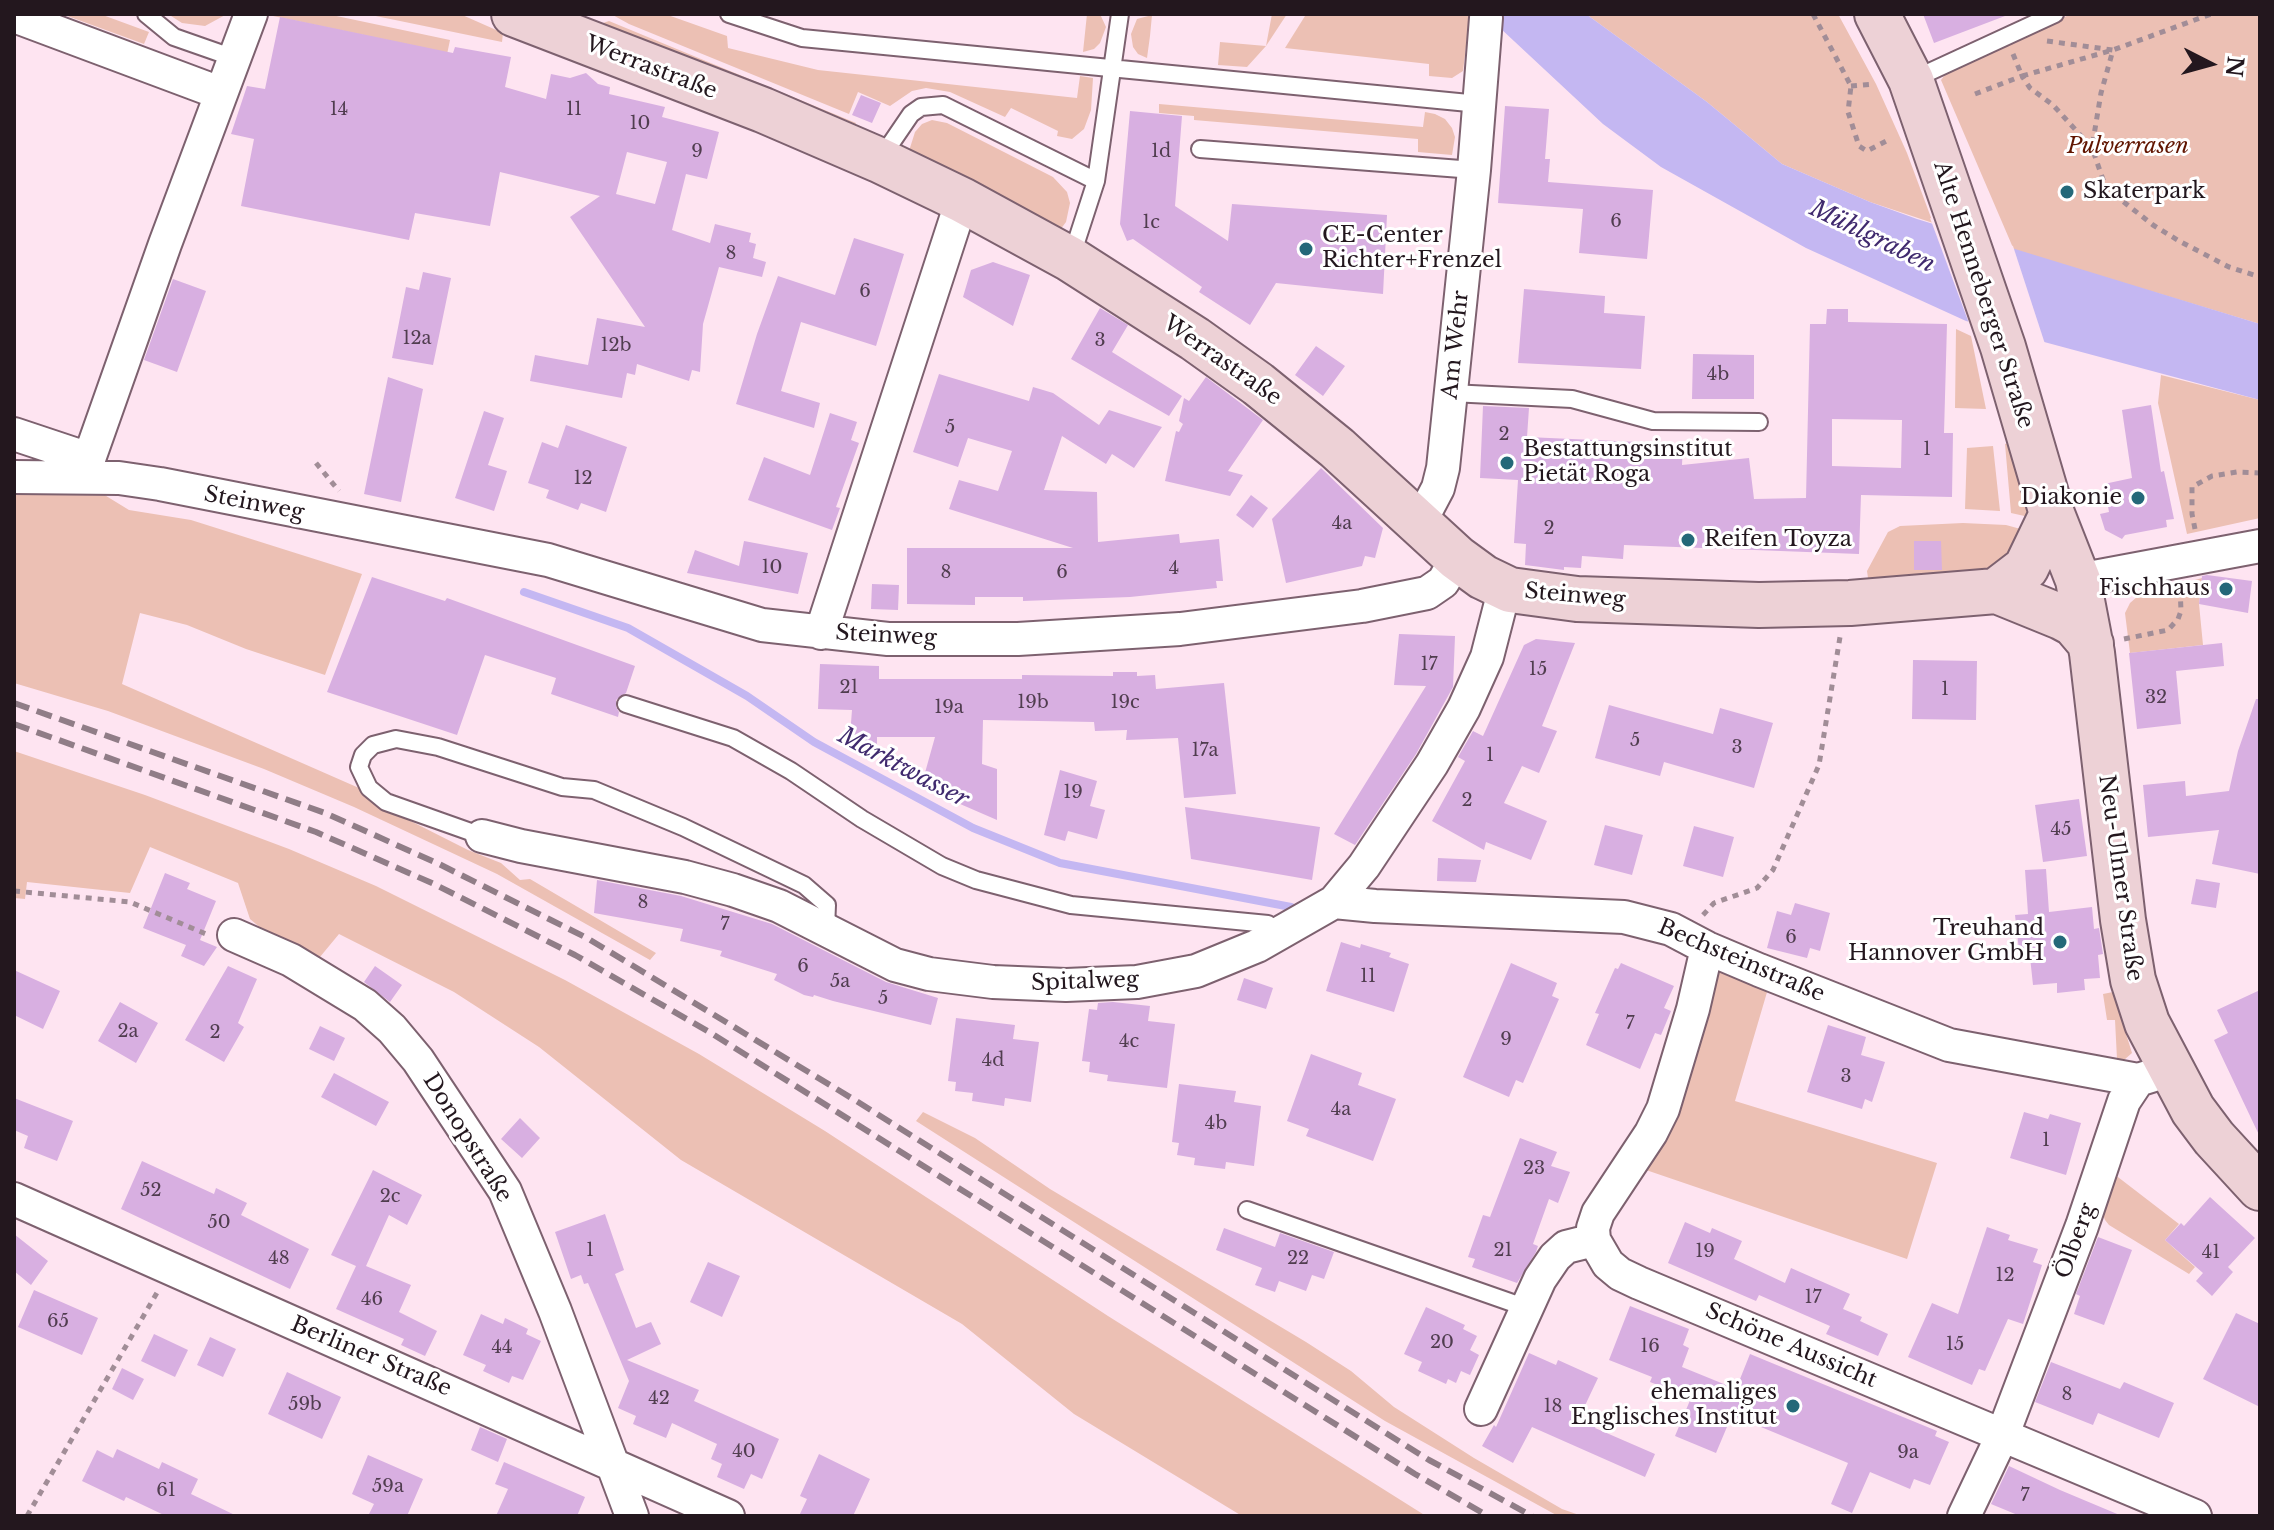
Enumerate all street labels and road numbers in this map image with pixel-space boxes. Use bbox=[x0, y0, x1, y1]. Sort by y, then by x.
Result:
street label: Werrastraße bbox=[582, 31, 720, 105]
street label: Alte Henneberger Straße bbox=[1927, 158, 2039, 432]
street label: Am Wehr bbox=[1437, 289, 1475, 401]
street label: Werrastraße bbox=[1158, 310, 1286, 412]
street label: Steinweg bbox=[202, 481, 306, 527]
street label: Steinweg bbox=[1523, 578, 1627, 614]
street label: Steinweg bbox=[835, 620, 937, 652]
street label: Neu-Ulmer Straße bbox=[2092, 773, 2148, 983]
street label: Bechsteinstraße bbox=[1654, 914, 1828, 1008]
street label: Spitalweg bbox=[1030, 967, 1140, 997]
street label: Donopstraße bbox=[417, 1069, 517, 1207]
street label: Ölberg bbox=[2050, 1200, 2102, 1282]
street label: Schöne Aussicht bbox=[1701, 1298, 1881, 1394]
street label: Berliner Straße bbox=[287, 1311, 455, 1403]

